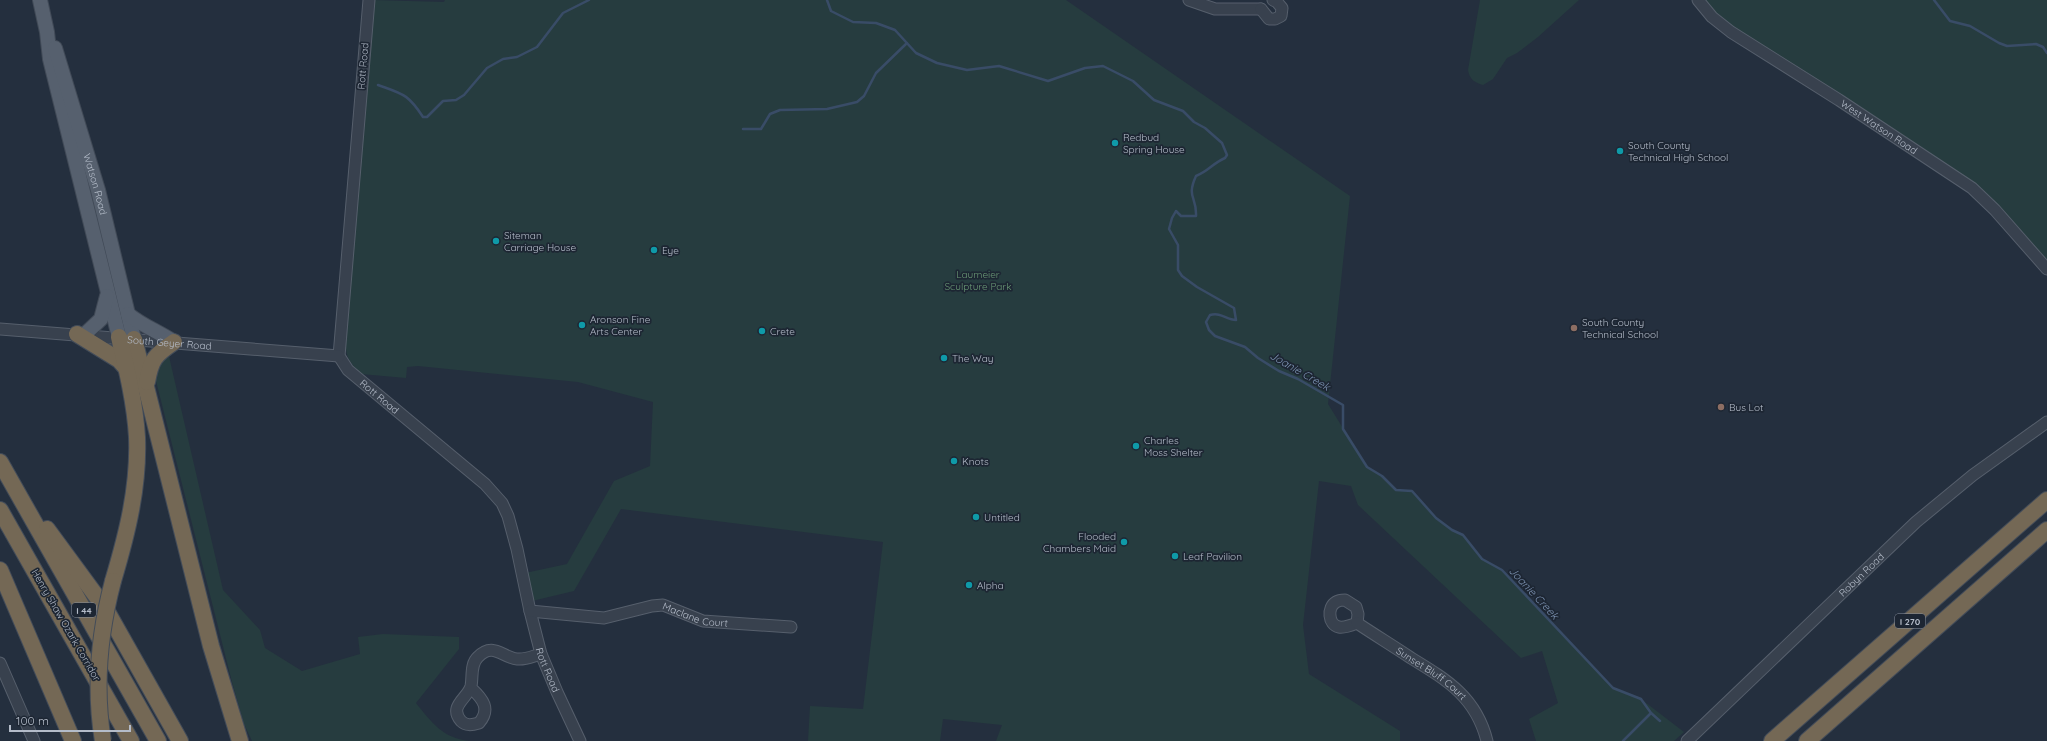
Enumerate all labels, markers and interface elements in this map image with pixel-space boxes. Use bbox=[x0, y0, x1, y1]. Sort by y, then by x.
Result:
street label: Rott Road bbox=[354, 42, 372, 90]
street label: West Watson Road bbox=[1838, 97, 1920, 157]
place label: Redbud Spring House bbox=[1123, 131, 1185, 156]
marker: Redbud Spring House bbox=[1110, 138, 1120, 148]
place label: South County Technical High School bbox=[1628, 139, 1728, 164]
marker: South County Technical High School bbox=[1615, 146, 1625, 156]
street label: Watson Road bbox=[81, 152, 110, 216]
place label: Siteman Carriage House bbox=[504, 229, 577, 254]
marker: Siteman Carriage House bbox=[491, 236, 501, 246]
place label: Eye bbox=[662, 244, 679, 257]
marker: Eye bbox=[649, 245, 659, 255]
park label: Laumeier Sculpture Park bbox=[944, 268, 1012, 293]
place label: Aronson Fine Arts Center bbox=[590, 313, 651, 338]
place label: South County Technical School bbox=[1582, 316, 1658, 341]
marker: Aronson Fine Arts Center bbox=[577, 320, 587, 330]
marker: South County Technical School bbox=[1569, 323, 1579, 333]
place label: Crete bbox=[770, 325, 795, 338]
marker: Crete bbox=[757, 326, 767, 336]
street label: South Geyer Road bbox=[127, 333, 212, 352]
water label: Joanie Creek bbox=[1267, 348, 1333, 394]
place label: The Way bbox=[952, 352, 993, 365]
marker: The Way bbox=[939, 353, 949, 363]
street label: Rott Road bbox=[357, 376, 402, 416]
place label: Bus Lot bbox=[1729, 401, 1764, 414]
marker: Bus Lot bbox=[1716, 402, 1726, 412]
place label: Charles Moss Shelter bbox=[1144, 434, 1203, 459]
marker: Charles Moss Shelter bbox=[1131, 441, 1141, 451]
place label: Knots bbox=[962, 455, 989, 468]
marker: Knots bbox=[949, 456, 959, 466]
place label: Untitled bbox=[984, 511, 1020, 524]
marker: Untitled bbox=[971, 512, 981, 522]
place label: Flooded Chambers Maid bbox=[1043, 530, 1116, 555]
marker: Flooded Chambers Maid bbox=[1119, 537, 1129, 547]
place label: Leaf Pavilion bbox=[1183, 550, 1242, 563]
street label: Robyn Road bbox=[1836, 550, 1887, 599]
marker: Leaf Pavilion bbox=[1170, 551, 1180, 561]
water label: Joanie Creek bbox=[1506, 564, 1563, 623]
street label: Henry Shaw Ozark Corridor bbox=[29, 567, 104, 683]
place label: Alpha bbox=[977, 579, 1004, 592]
marker: Alpha bbox=[964, 580, 974, 590]
street label: Maclane Court bbox=[661, 599, 729, 629]
road number: I 44 bbox=[72, 603, 96, 617]
road number: I 270 bbox=[1895, 614, 1925, 628]
street label: Sunset Bluff Court bbox=[1394, 644, 1470, 703]
street label: Rott Road bbox=[533, 646, 563, 694]
scale bar bbox=[10, 707, 130, 733]
text: 100 m bbox=[16, 713, 49, 728]

